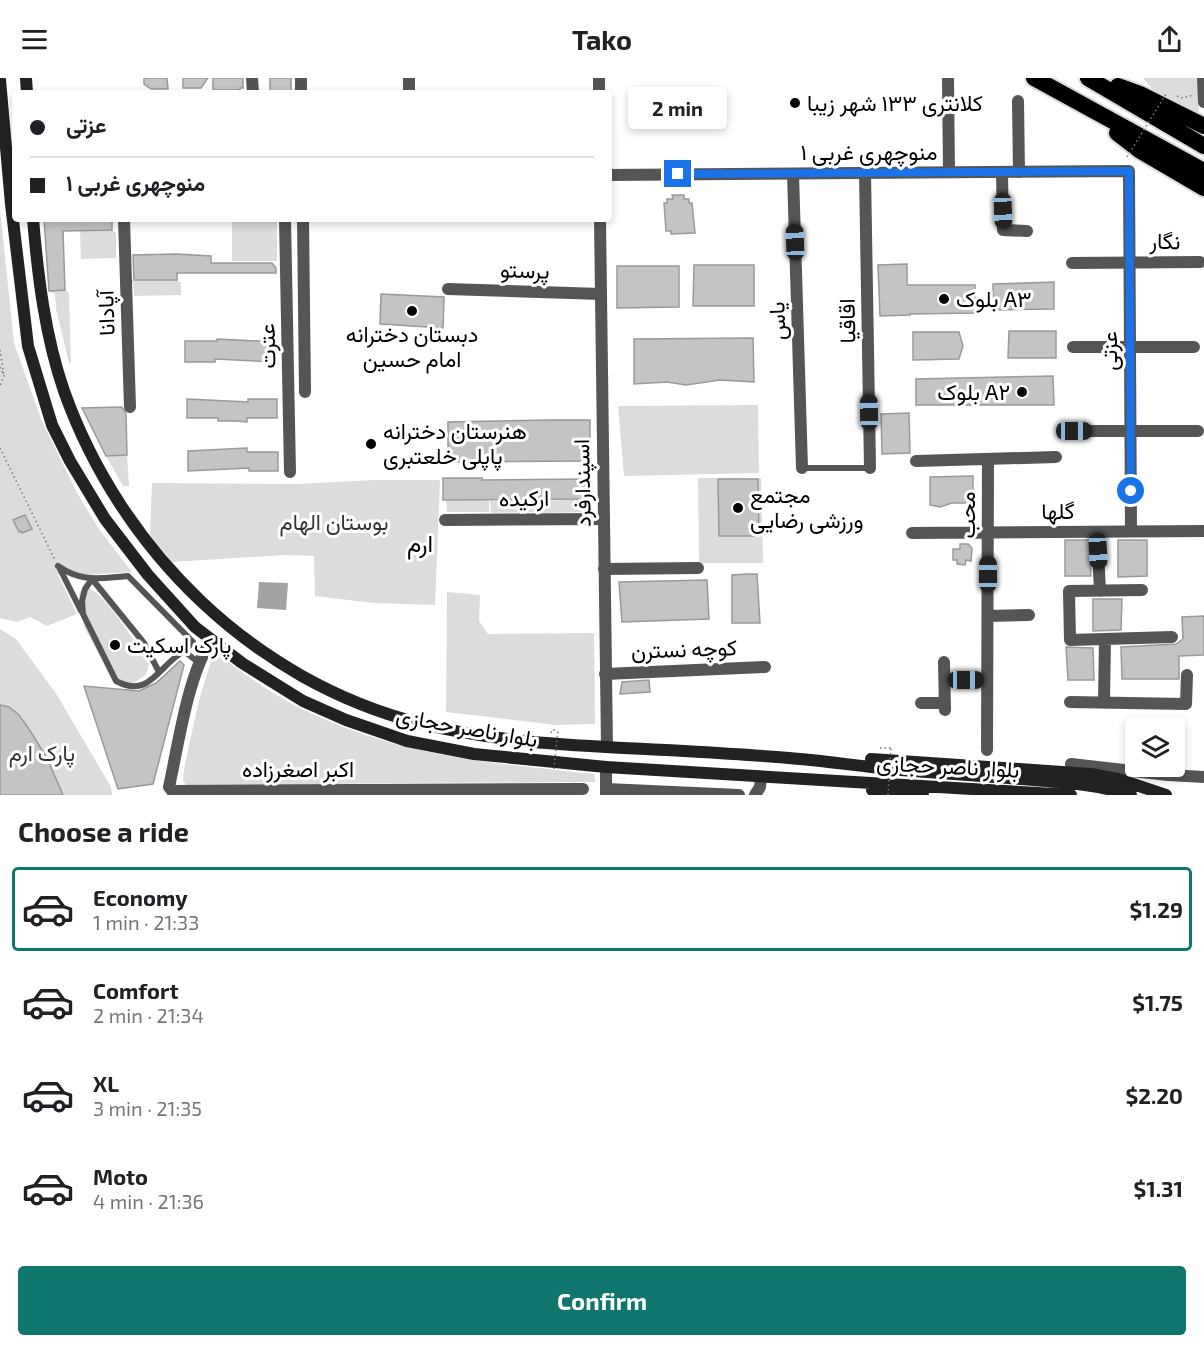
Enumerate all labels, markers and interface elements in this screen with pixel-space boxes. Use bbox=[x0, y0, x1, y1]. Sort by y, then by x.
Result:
icon: menu bbox=[18, 23, 51, 56]
text: Tako bbox=[572, 23, 632, 55]
icon: share bbox=[1153, 23, 1186, 56]
callout: 2 min bbox=[628, 87, 728, 129]
place label: کلانتری ۱۳۳ شهر زیبا bbox=[807, 89, 983, 117]
text: 2 min bbox=[652, 96, 703, 120]
marker: کلانتری ۱۳۳ شهر زیبا bbox=[788, 96, 802, 110]
text: عزتی bbox=[66, 111, 106, 137]
street label: منوچهری غربی ۱ bbox=[800, 138, 938, 167]
route end bbox=[664, 160, 691, 187]
text: منوچهری غربی ۱ bbox=[66, 169, 205, 195]
car bbox=[993, 193, 1013, 229]
car bbox=[785, 224, 805, 260]
street label: نگار bbox=[1148, 227, 1181, 255]
street label: پرستو bbox=[500, 255, 550, 286]
place label: بلوک A۳ bbox=[956, 285, 1032, 313]
street label: آپادانا bbox=[91, 288, 122, 336]
marker: بلوک A۳ bbox=[937, 292, 951, 306]
street label: اقاقیا bbox=[833, 298, 860, 344]
street label: یاس bbox=[762, 301, 792, 341]
marker: دبستان دخترانه امام حسین bbox=[405, 304, 419, 318]
place label: دبستان دخترانه امام حسین bbox=[346, 320, 478, 374]
street label: عترت bbox=[253, 323, 281, 369]
street label: عزتی bbox=[1095, 331, 1123, 371]
place label: بلوک A۲ bbox=[937, 378, 1010, 406]
marker: بلوک A۲ bbox=[1015, 385, 1029, 399]
car bbox=[860, 394, 878, 430]
place label: هنرستان دخترانه پاپلی خلعتبری bbox=[383, 417, 527, 471]
car bbox=[1056, 422, 1092, 440]
marker: هنرستان دخترانه پاپلی خلعتبری bbox=[364, 437, 378, 451]
street label: اسپندارفرد bbox=[567, 439, 598, 527]
route start bbox=[1117, 477, 1144, 504]
place label: مجتمع ورزشی رضایی bbox=[750, 481, 863, 534]
street label: ارکیده bbox=[499, 484, 549, 512]
street label: محب bbox=[953, 491, 980, 539]
street label: گلها bbox=[1041, 497, 1075, 525]
marker: مجتمع ورزشی رضایی bbox=[731, 501, 745, 515]
park label: بوستان الهام bbox=[280, 508, 388, 537]
district label: ارم bbox=[407, 528, 433, 560]
car bbox=[1088, 533, 1108, 569]
car bbox=[979, 556, 997, 592]
place label: پارک اسکیت bbox=[127, 631, 231, 660]
street label: کوچه نسترن bbox=[631, 633, 738, 666]
marker: پارک اسکیت bbox=[108, 638, 122, 652]
car bbox=[948, 671, 984, 689]
street label: بلوار ناصر حجازی bbox=[394, 701, 540, 753]
map controls bbox=[1125, 717, 1185, 777]
button: layers bbox=[1125, 717, 1185, 777]
park label: پارک ارم bbox=[9, 739, 75, 768]
street label: بلوار ناصر حجازی bbox=[876, 748, 1020, 784]
street label: اکبر اصغرزاده bbox=[242, 755, 354, 783]
text: Choose a ride bbox=[18, 815, 189, 847]
icon: car bbox=[21, 882, 75, 936]
text: Economy bbox=[93, 884, 188, 910]
text: $1.29 bbox=[1130, 896, 1183, 922]
text: 1 min · 21:33 bbox=[93, 910, 199, 934]
icon: car bbox=[21, 975, 75, 1029]
text: Comfort bbox=[93, 977, 178, 1003]
text: $1.75 bbox=[1132, 989, 1183, 1015]
text: 2 min · 21:34 bbox=[93, 1003, 204, 1027]
icon: car bbox=[21, 1068, 75, 1122]
text: XL bbox=[93, 1070, 119, 1096]
text: $2.20 bbox=[1125, 1082, 1183, 1108]
text: 3 min · 21:35 bbox=[93, 1096, 202, 1120]
icon: car bbox=[21, 1161, 75, 1215]
text: Moto bbox=[93, 1163, 148, 1189]
text: $1.31 bbox=[1133, 1175, 1183, 1201]
text: 4 min · 21:36 bbox=[93, 1189, 204, 1213]
button: Confirm bbox=[18, 1266, 1186, 1335]

